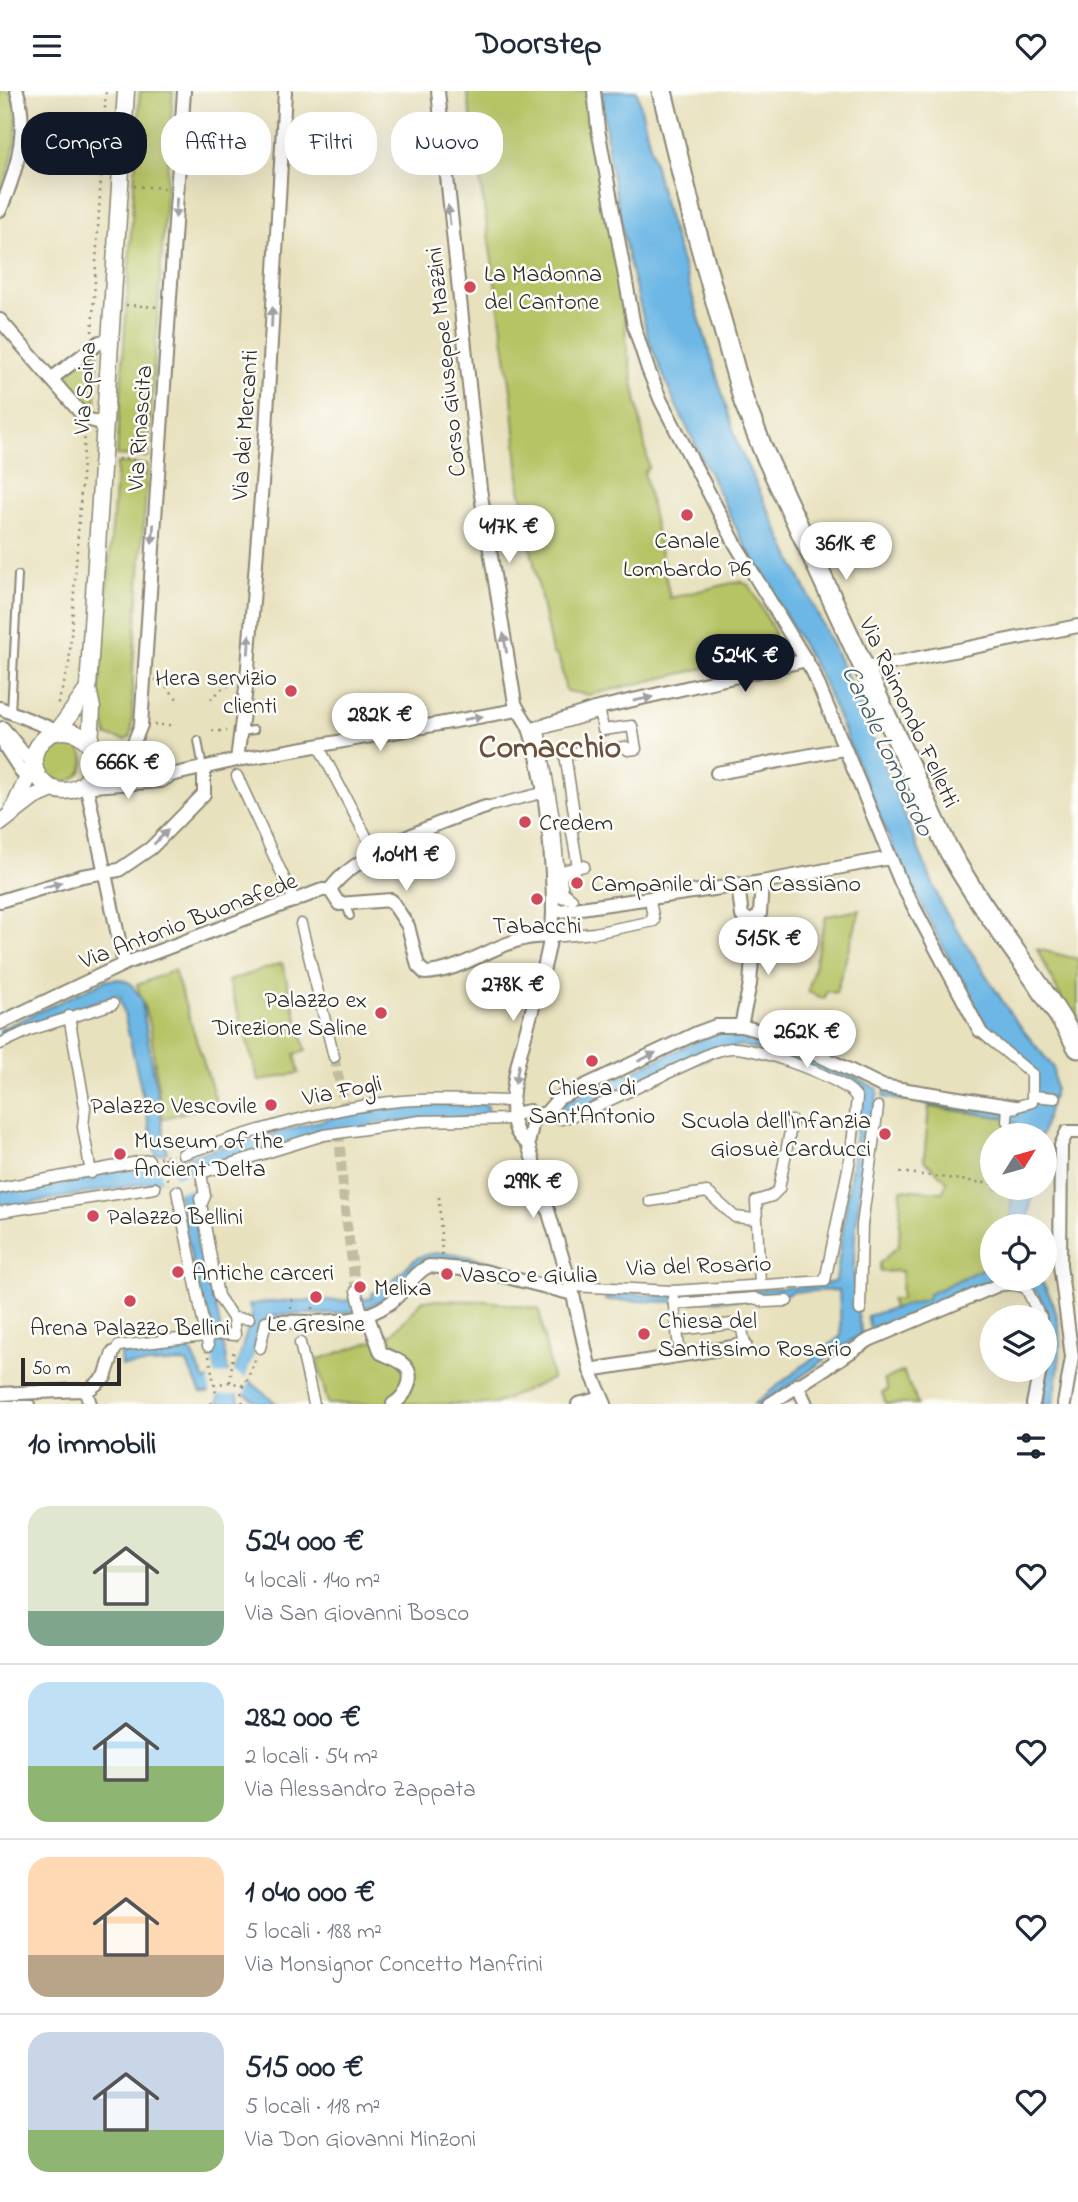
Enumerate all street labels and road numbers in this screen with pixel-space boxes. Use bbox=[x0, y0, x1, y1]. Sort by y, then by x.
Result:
street label: Corso Giuseppe Mazzini bbox=[418, 245, 477, 478]
street label: Via Spina bbox=[66, 340, 107, 437]
street label: Via dei Mercanti bbox=[224, 349, 269, 503]
street label: Via Rinascita bbox=[120, 364, 163, 493]
street label: Via Raimondo Felletti bbox=[848, 611, 967, 814]
street label: Via Antonio Buonafede bbox=[74, 865, 303, 980]
street label: Via Fogli bbox=[299, 1068, 385, 1117]
street label: Via del Rosario bbox=[625, 1247, 772, 1288]

